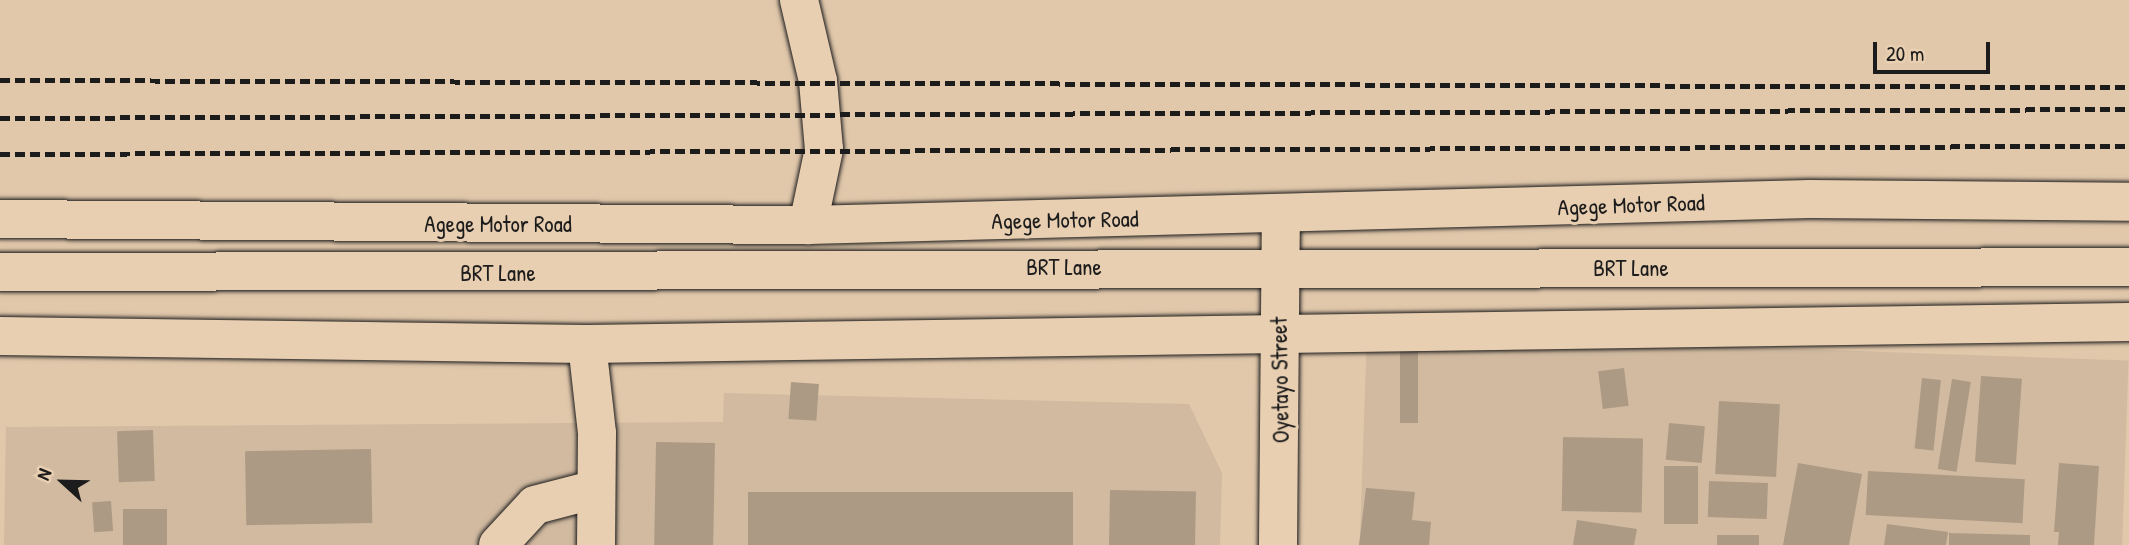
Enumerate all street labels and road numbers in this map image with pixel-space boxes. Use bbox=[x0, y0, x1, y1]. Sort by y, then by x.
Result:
street label: Agege Motor Road bbox=[1557, 189, 1705, 221]
street label: Agege Motor Road bbox=[991, 205, 1139, 235]
street label: Agege Motor Road bbox=[424, 210, 572, 238]
street label: BRT Lane bbox=[1026, 253, 1102, 281]
street label: BRT Lane bbox=[1593, 254, 1669, 282]
street label: BRT Lane bbox=[460, 259, 536, 287]
street label: Oyetayo Street bbox=[1265, 317, 1295, 443]

